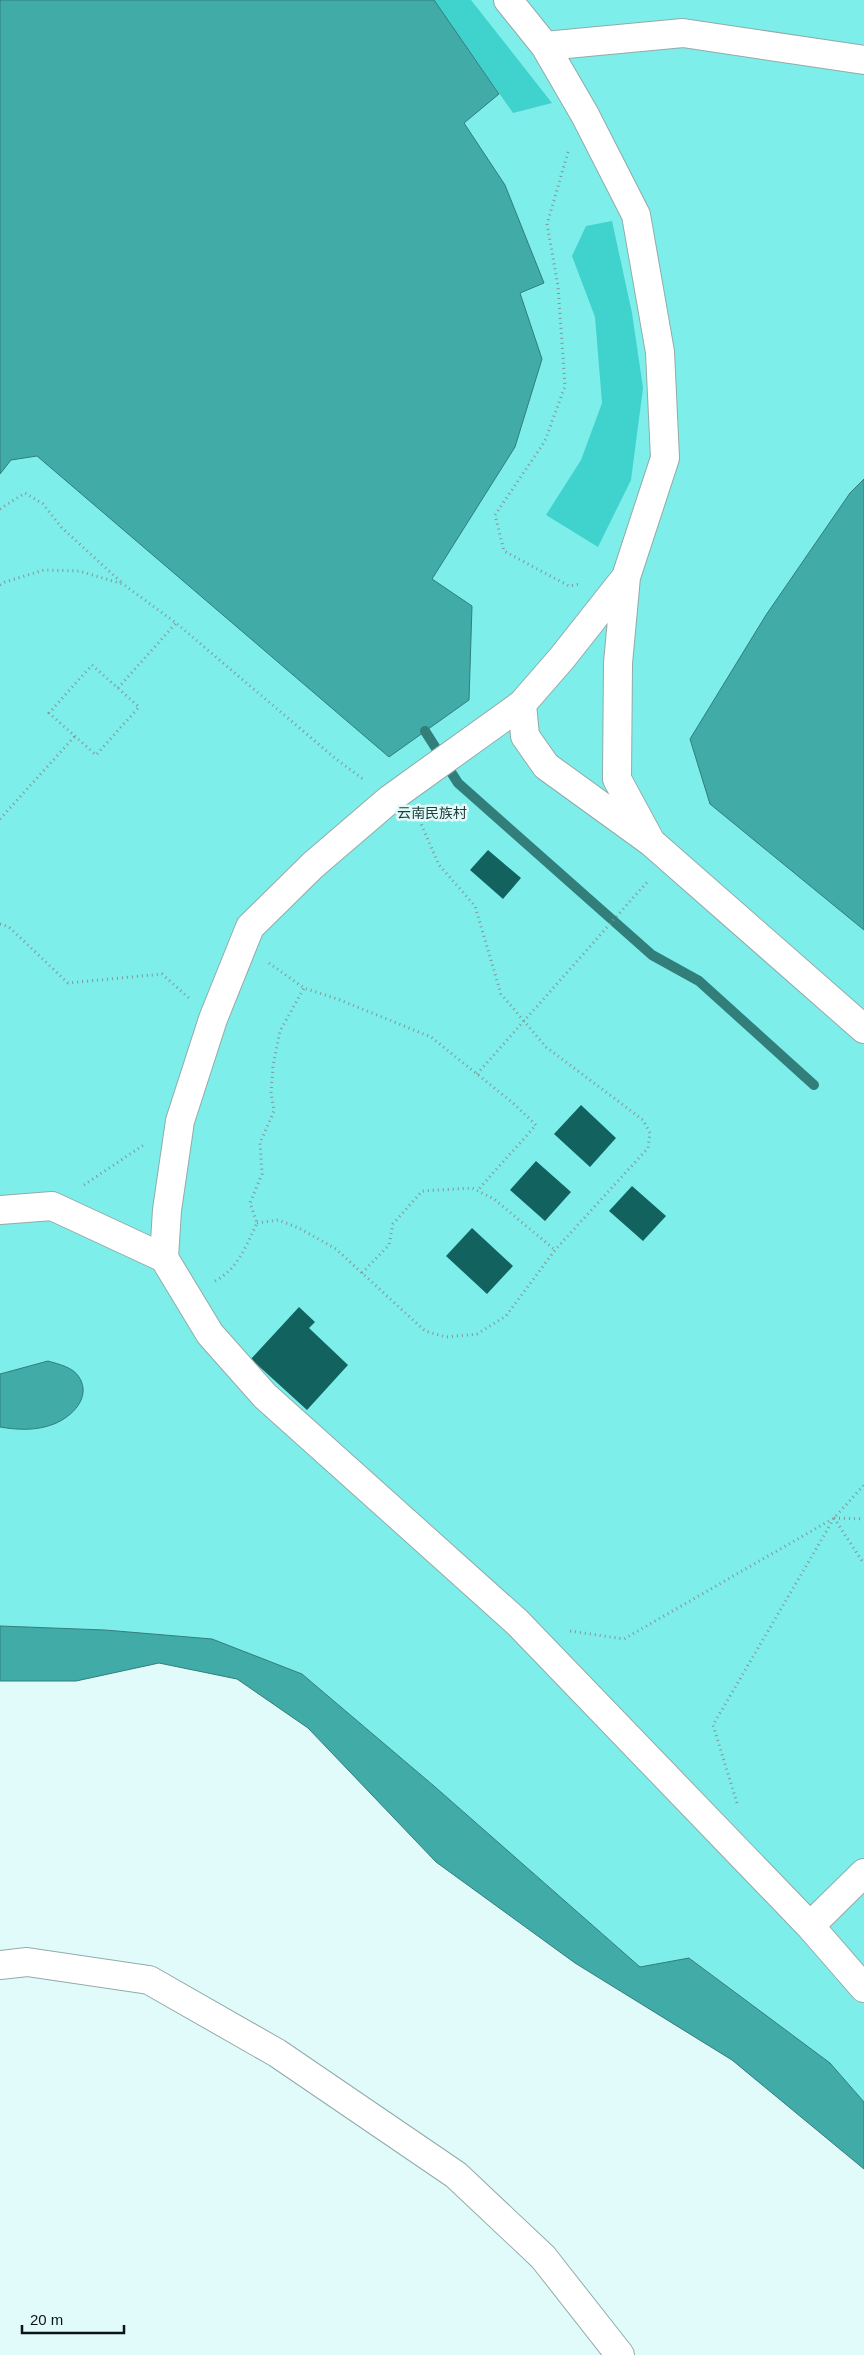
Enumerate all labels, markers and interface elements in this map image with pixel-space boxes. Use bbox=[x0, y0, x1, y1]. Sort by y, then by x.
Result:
park label: 云南民族村 bbox=[397, 805, 467, 821]
scale bar bbox=[22, 2302, 125, 2334]
text: 20 m bbox=[30, 2311, 63, 2328]

